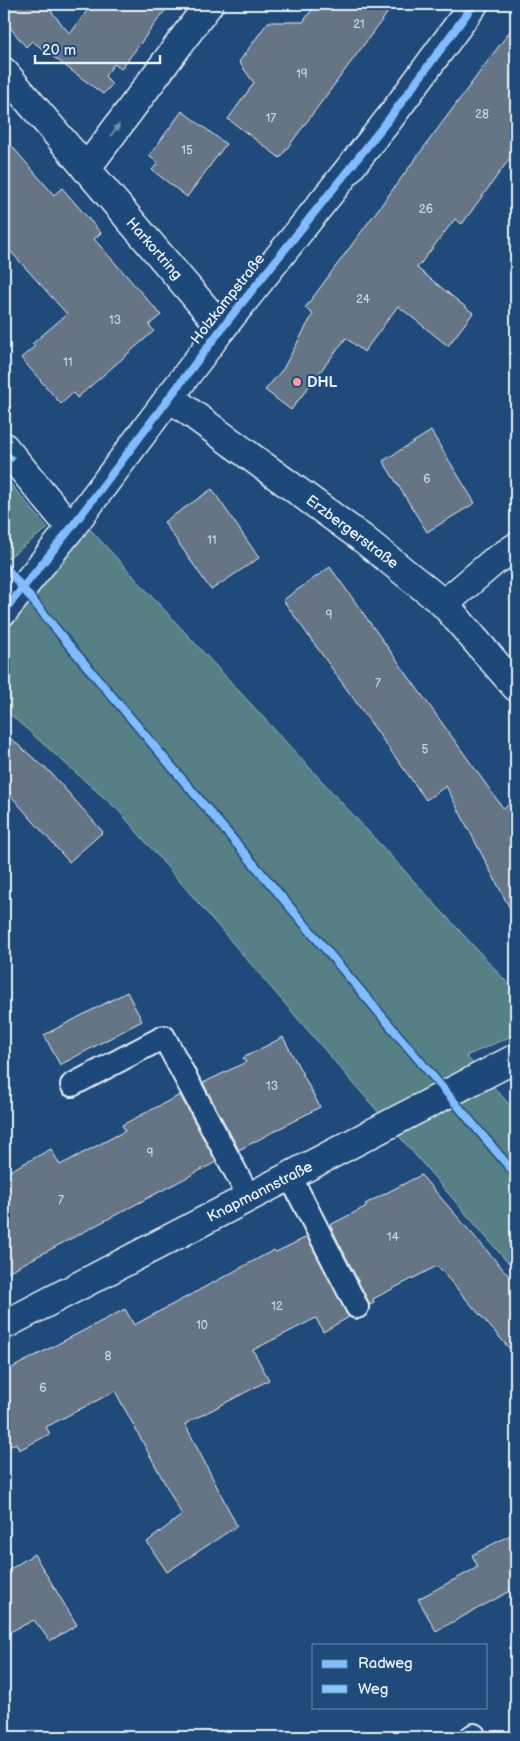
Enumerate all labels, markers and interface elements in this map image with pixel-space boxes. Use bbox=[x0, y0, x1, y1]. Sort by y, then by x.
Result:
house number: 21 bbox=[353, 17, 365, 32]
scale bar bbox=[35, 32, 160, 64]
text: 20 m bbox=[42, 41, 76, 60]
house number: 19 bbox=[296, 67, 308, 82]
house number: 28 bbox=[475, 107, 489, 122]
house number: 17 bbox=[266, 111, 276, 126]
one-way arrow bbox=[110, 123, 120, 137]
house number: 15 bbox=[181, 143, 193, 158]
house number: 26 bbox=[419, 202, 433, 217]
street label: Harkortring bbox=[122, 214, 186, 284]
street label: Holzkampstraße bbox=[187, 250, 269, 348]
house number: 24 bbox=[356, 292, 371, 307]
house number: 13 bbox=[109, 313, 121, 328]
house number: 11 bbox=[63, 355, 73, 370]
place label: DHL bbox=[307, 373, 338, 392]
marker: DHL bbox=[291, 376, 303, 388]
house number: 6 bbox=[423, 472, 431, 487]
street label: Erzbergerstraße bbox=[302, 491, 402, 573]
house number: 11 bbox=[207, 533, 217, 548]
house number: 9 bbox=[326, 608, 333, 623]
house number: 7 bbox=[375, 676, 381, 691]
house number: 5 bbox=[422, 742, 429, 757]
house number: 13 bbox=[266, 1079, 278, 1094]
house number: 9 bbox=[147, 1146, 154, 1161]
street label: Knapmannstraße bbox=[204, 1157, 316, 1227]
house number: 7 bbox=[58, 1193, 64, 1208]
house number: 14 bbox=[387, 1230, 400, 1245]
house number: 12 bbox=[271, 1299, 283, 1314]
house number: 10 bbox=[196, 1318, 208, 1333]
house number: 8 bbox=[105, 1349, 112, 1364]
house number: 6 bbox=[39, 1381, 47, 1396]
legend bbox=[312, 1644, 488, 1708]
text: Radweg bbox=[358, 1654, 413, 1673]
text: Weg bbox=[358, 1680, 388, 1699]

